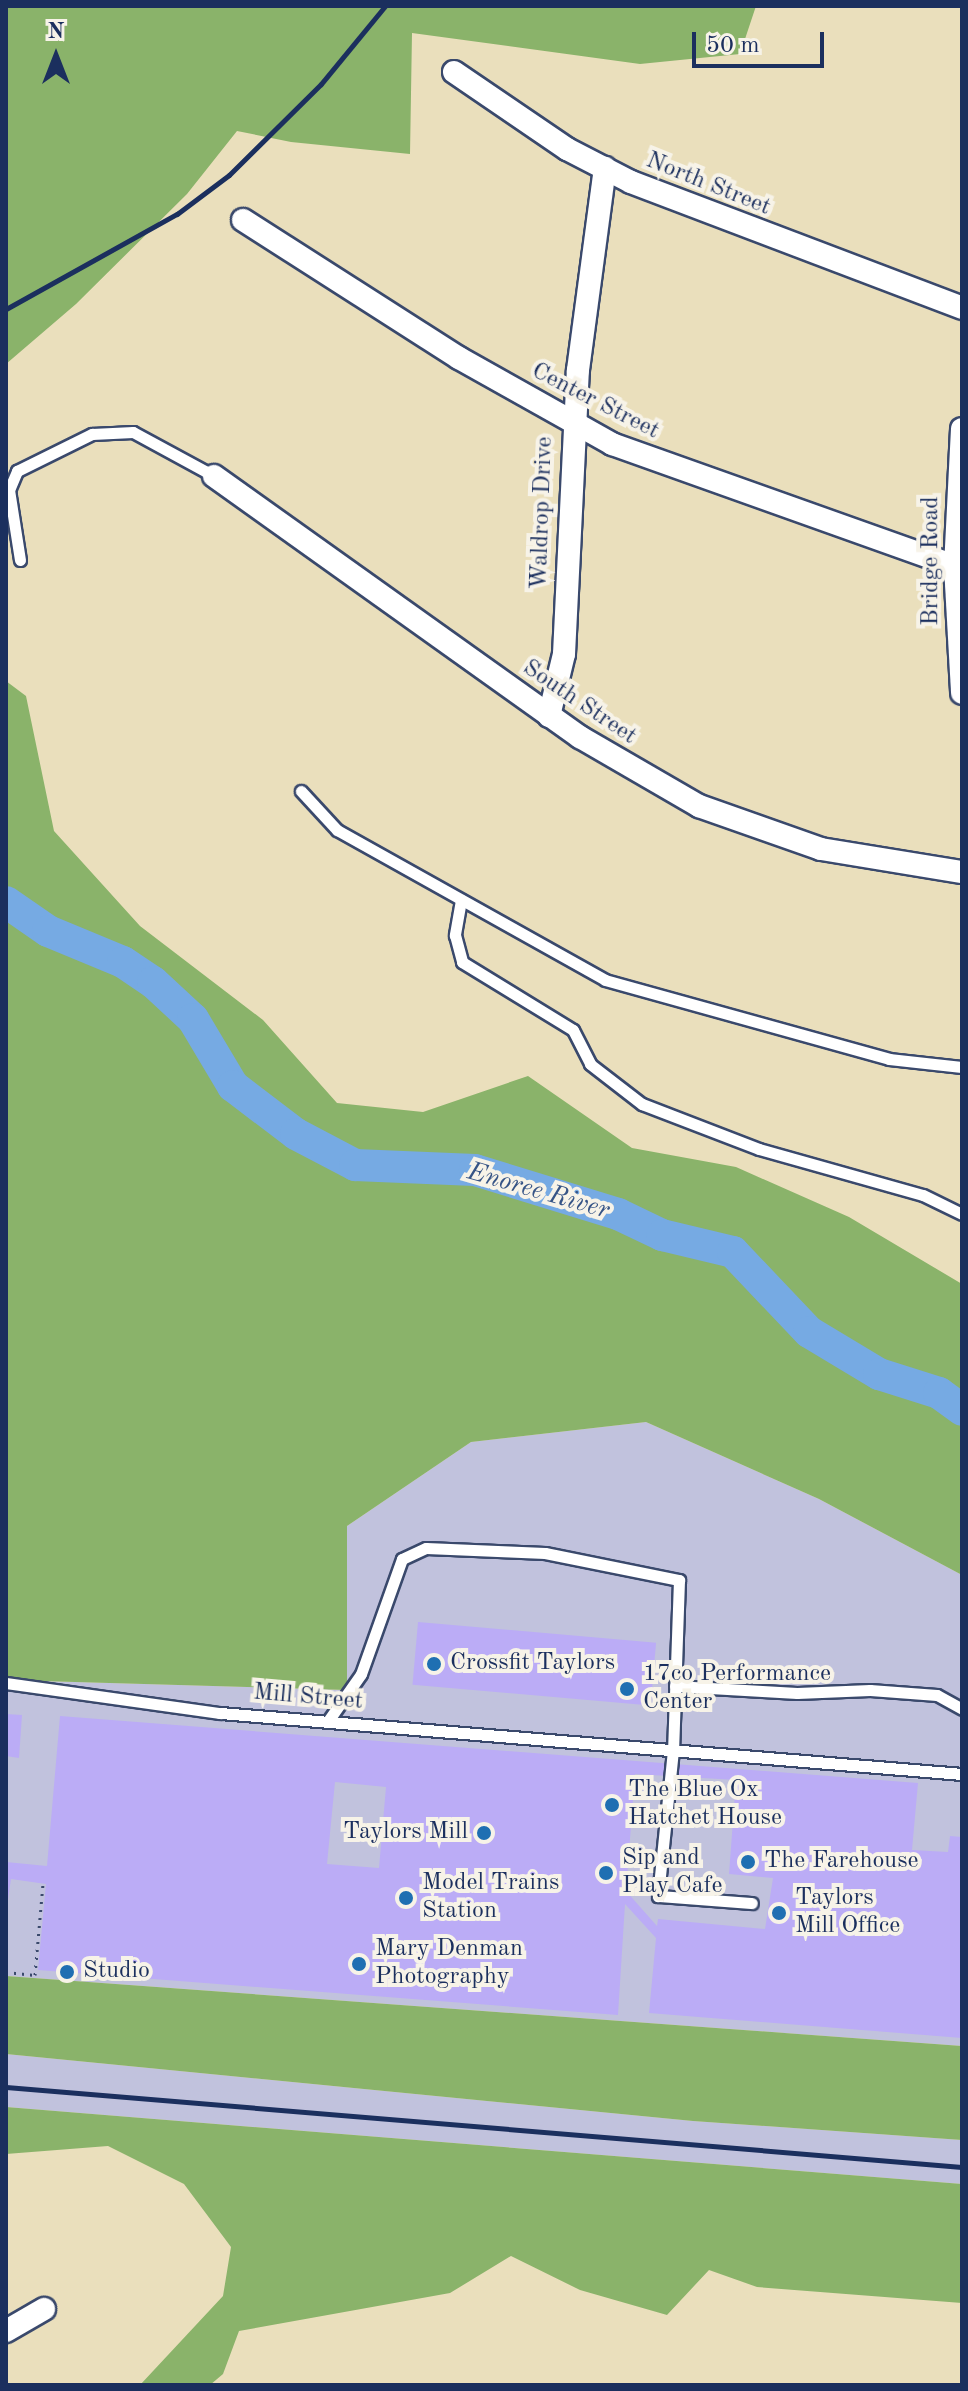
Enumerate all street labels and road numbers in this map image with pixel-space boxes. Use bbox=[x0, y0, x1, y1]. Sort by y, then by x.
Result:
street label: North Street bbox=[641, 147, 775, 223]
street label: Center Street bbox=[526, 357, 664, 447]
street label: Waldrop Drive bbox=[526, 436, 560, 590]
street label: Bridge Road bbox=[918, 496, 946, 626]
street label: South Street bbox=[516, 654, 642, 752]
street label: Mill Street bbox=[252, 1679, 364, 1717]

